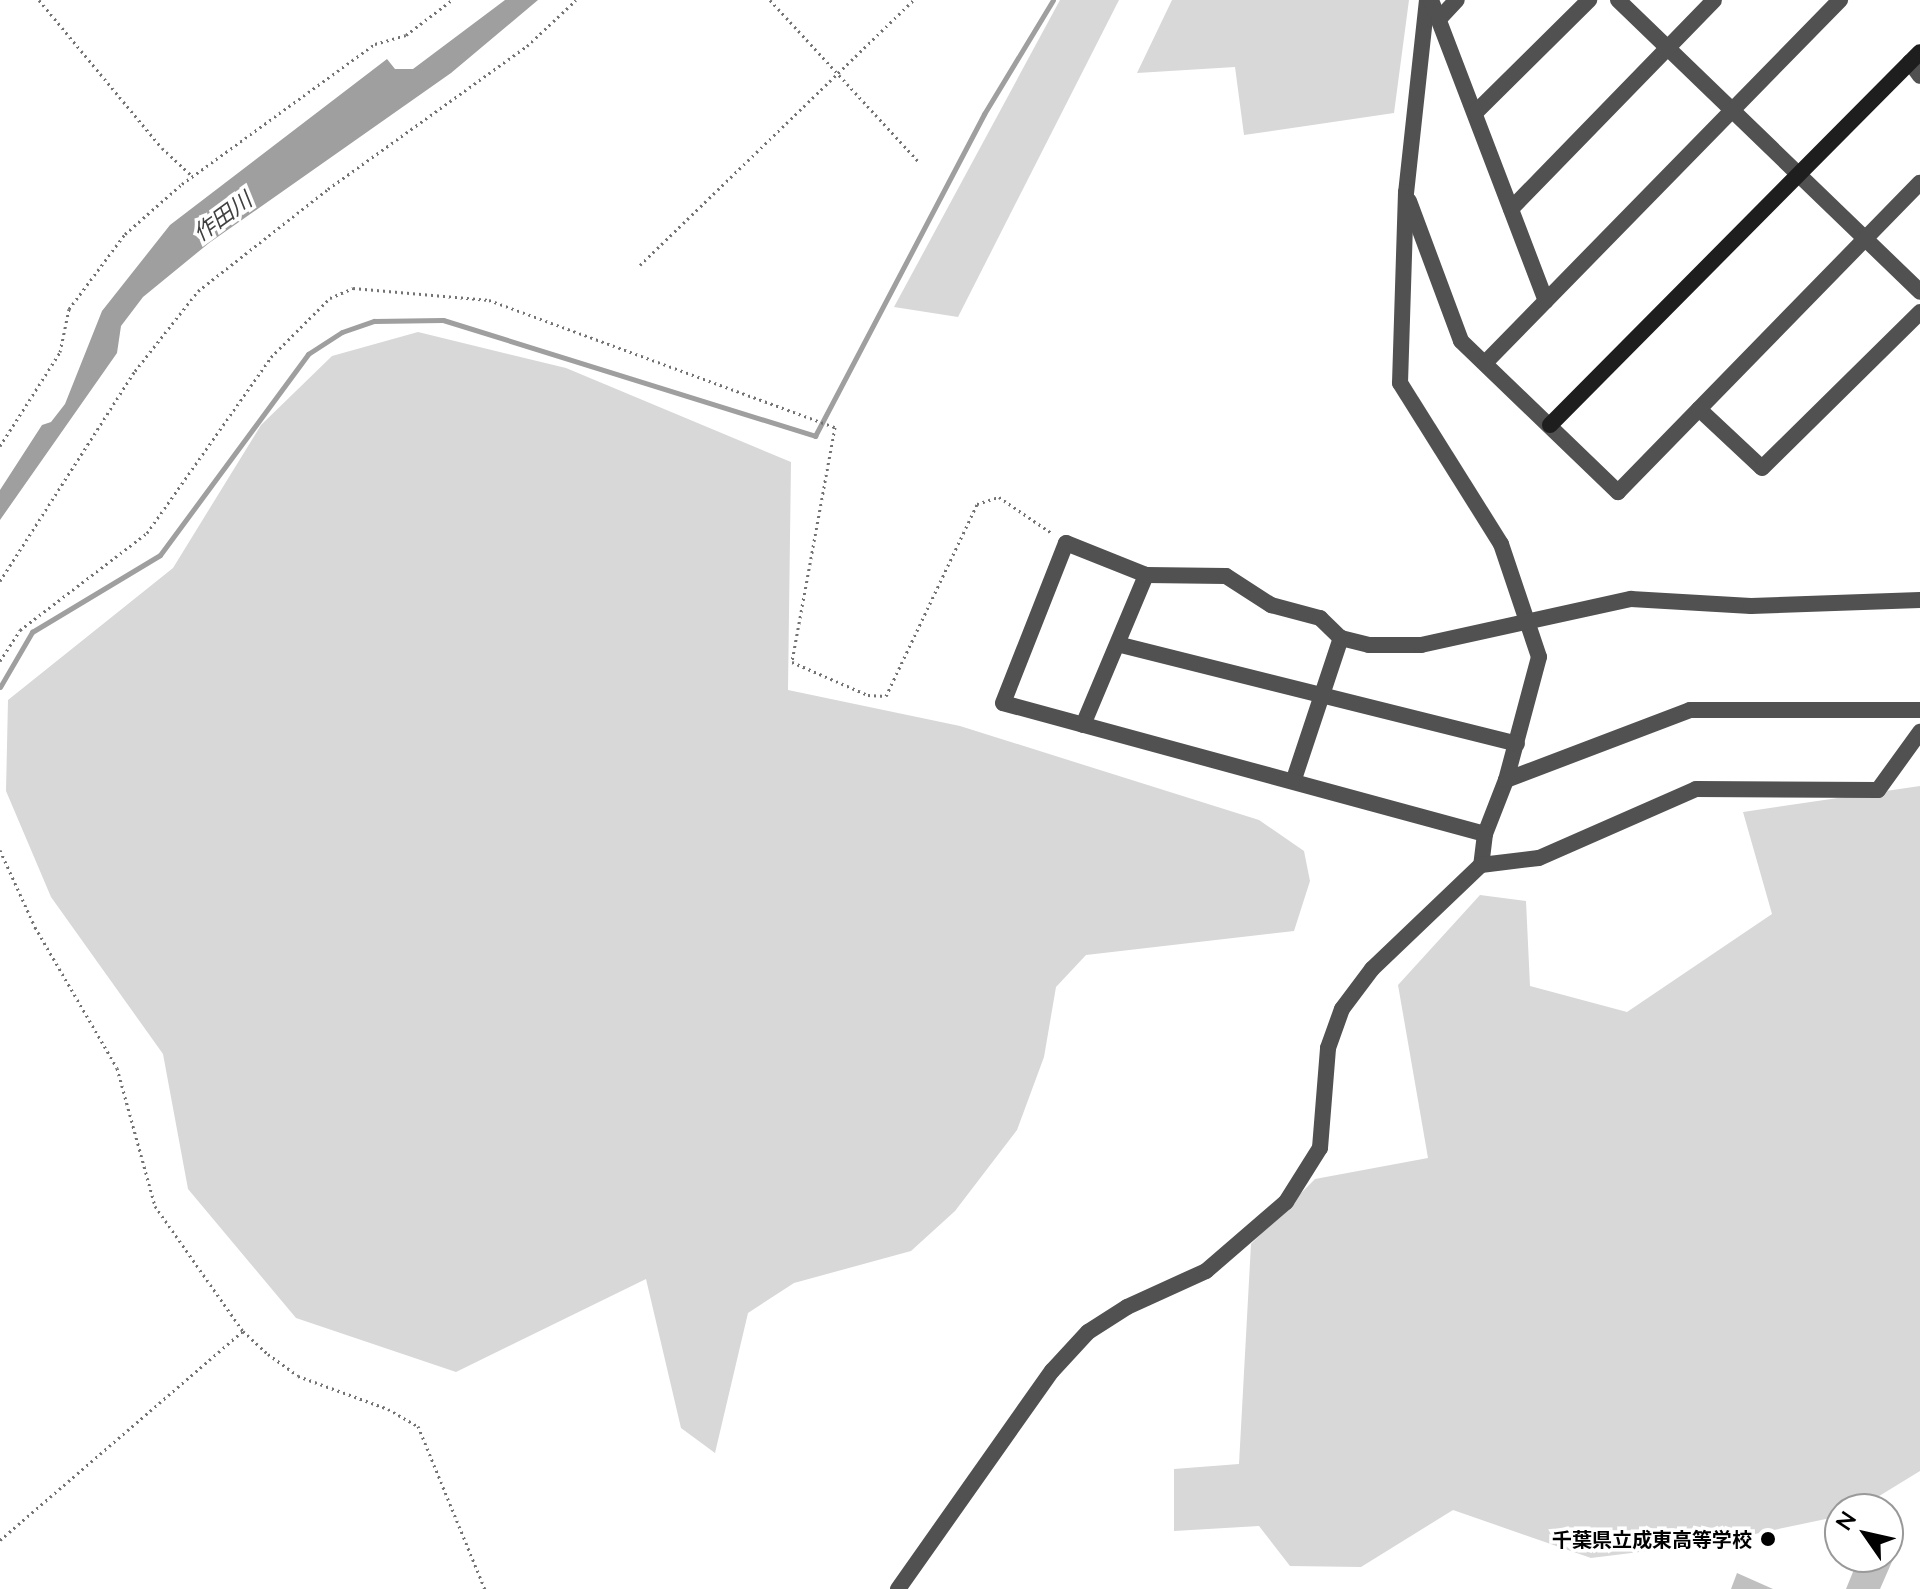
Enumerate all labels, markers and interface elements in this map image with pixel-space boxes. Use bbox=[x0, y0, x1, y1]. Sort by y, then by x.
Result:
water label: 作田川 bbox=[188, 186, 256, 246]
north arrow bbox=[1824, 1493, 1904, 1573]
text: N bbox=[1829, 1506, 1861, 1535]
place label: 千葉県立成東高等学校 bbox=[1552, 1527, 1752, 1551]
marker: 千葉県立成東高等学校 bbox=[1759, 1530, 1777, 1548]

